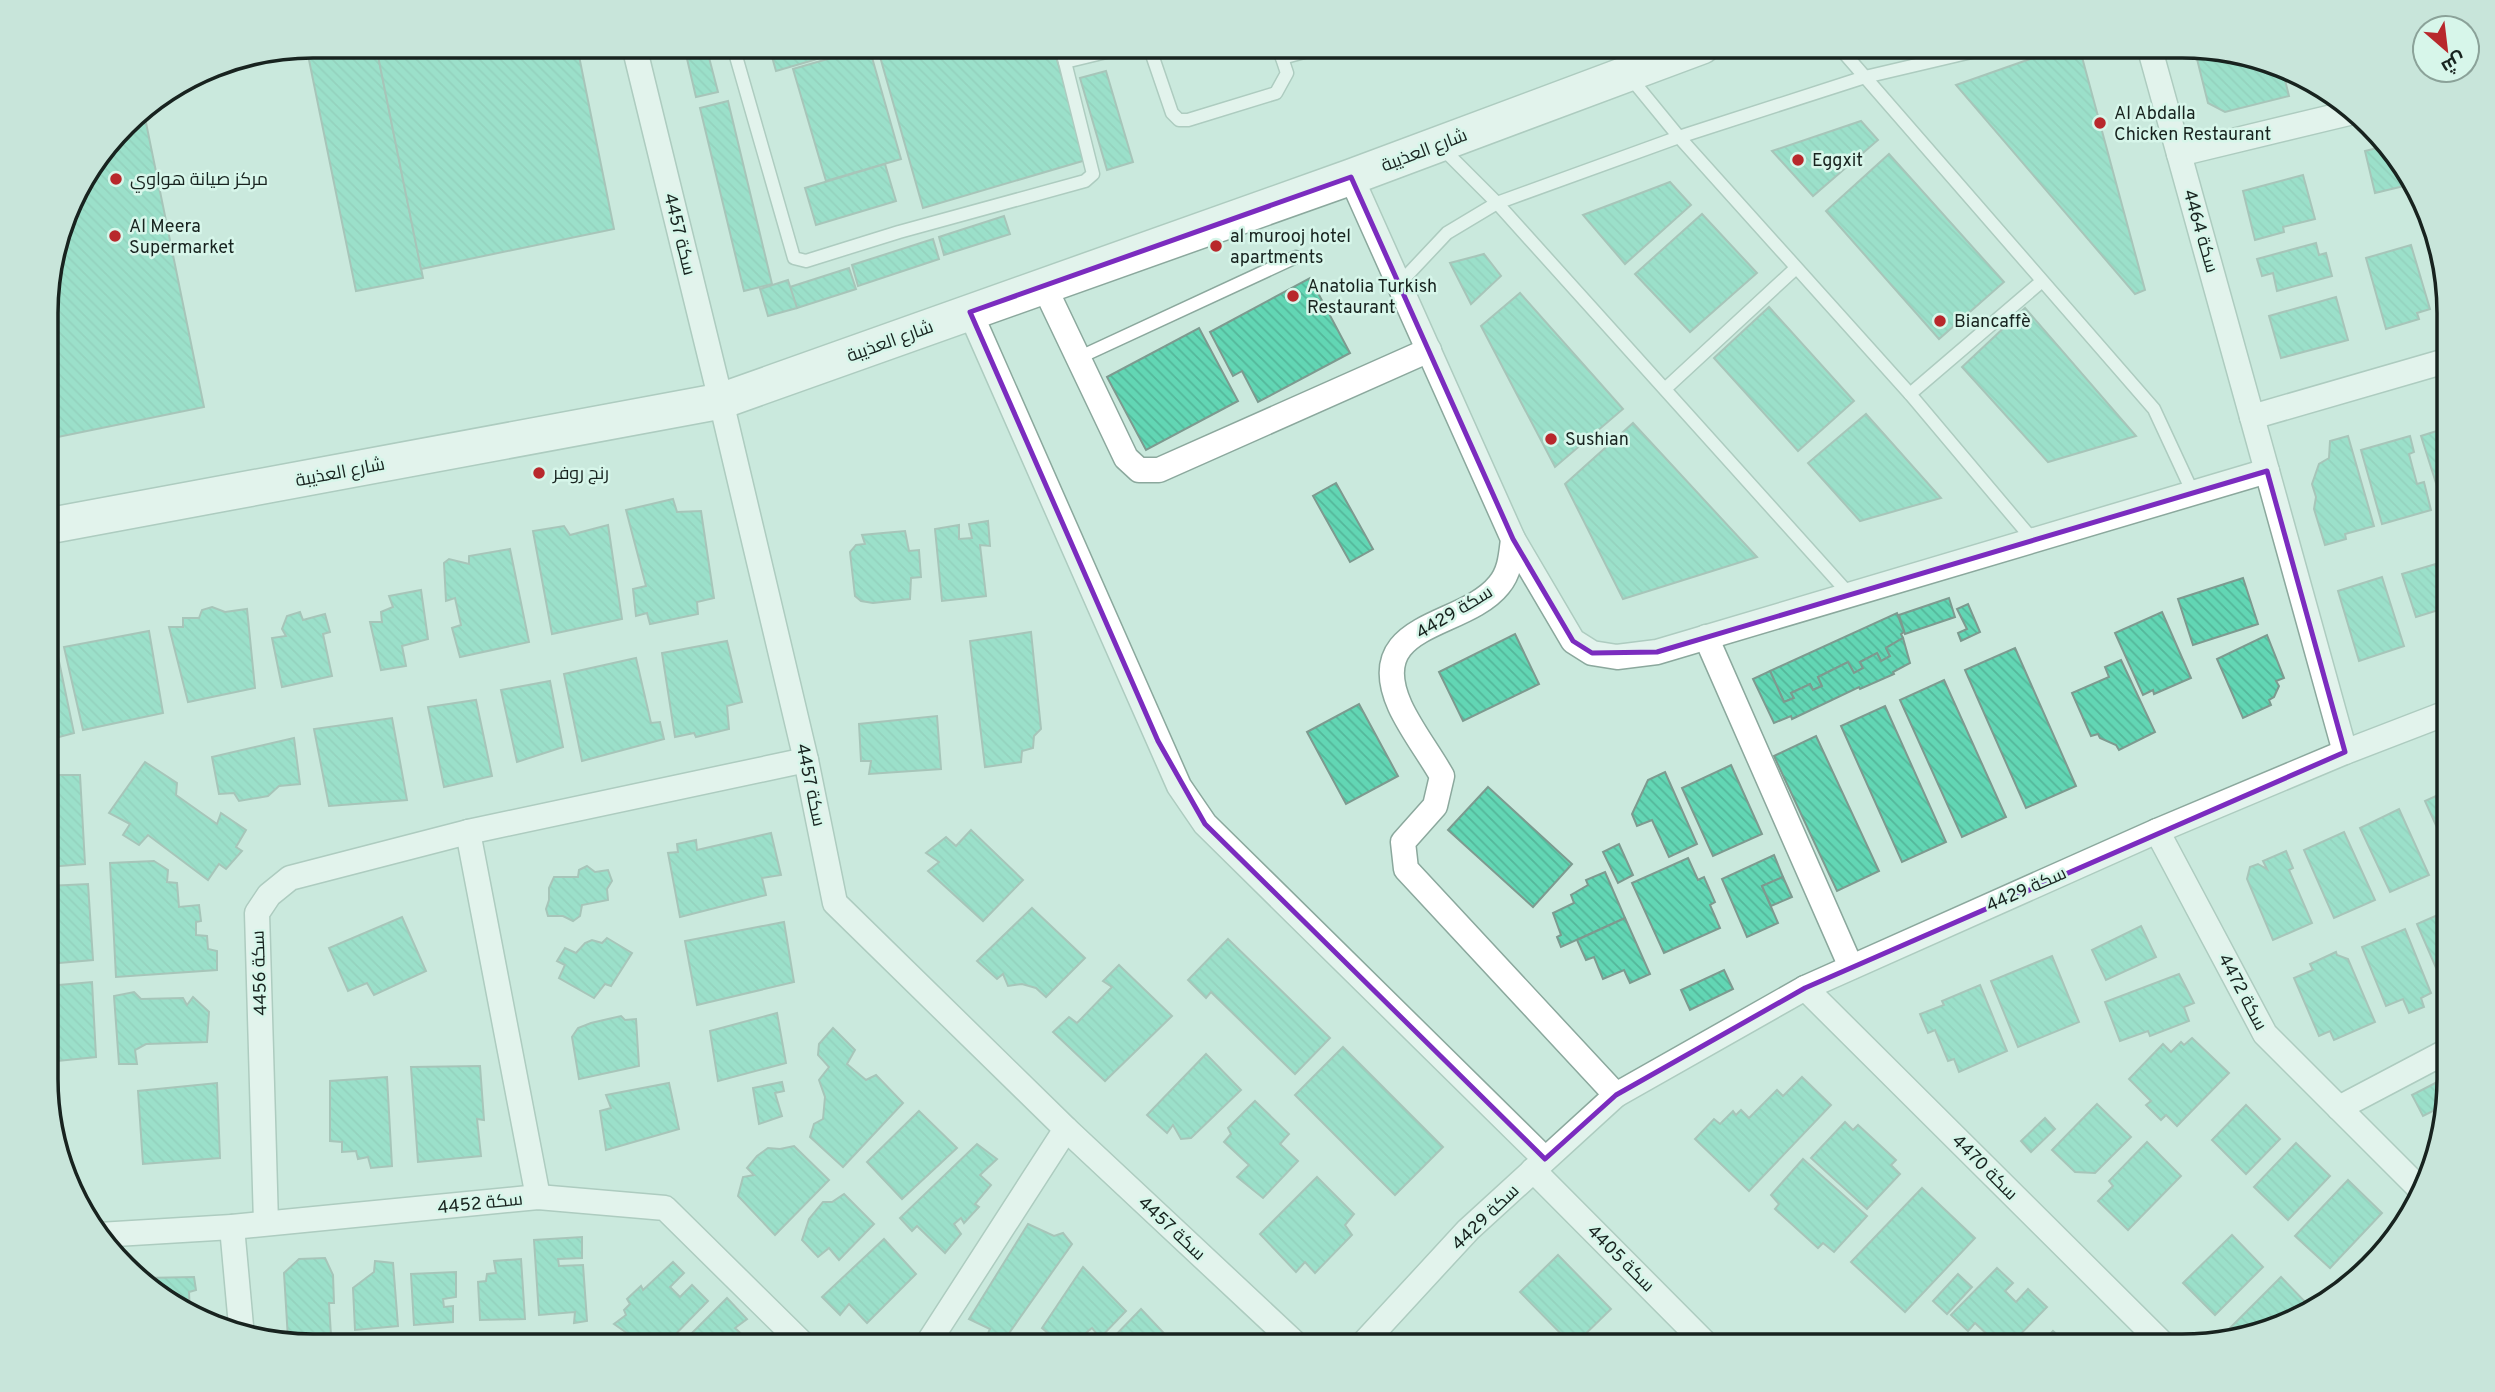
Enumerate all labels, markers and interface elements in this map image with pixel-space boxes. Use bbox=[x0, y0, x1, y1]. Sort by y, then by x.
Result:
north arrow bbox=[2411, 14, 2481, 84]
text: ش bbox=[2437, 46, 2469, 79]
place label: Al Abdalla Chicken Restaurant bbox=[2114, 103, 2271, 147]
marker: Al Abdalla Chicken Restaurant bbox=[2092, 115, 2108, 131]
street label: شارع العذيبة bbox=[1378, 124, 1471, 178]
place label: Eggxit bbox=[1812, 150, 1863, 173]
marker: Eggxit bbox=[1790, 152, 1806, 168]
place label: مركز صيانة هواوي bbox=[130, 169, 268, 193]
marker: مركز صيانة هواوي bbox=[108, 171, 124, 187]
street label: سكة 4464 bbox=[2177, 187, 2222, 276]
street label: سكة 4457 bbox=[657, 191, 700, 278]
place label: Al Meera Supermarket bbox=[129, 216, 235, 260]
place label: al murooj hotel apartments bbox=[1230, 226, 1351, 270]
marker: Al Meera Supermarket bbox=[107, 228, 123, 244]
marker: al murooj hotel apartments bbox=[1208, 238, 1224, 254]
place label: Anatolia Turkish Restaurant bbox=[1307, 276, 1437, 320]
marker: Anatolia Turkish Restaurant bbox=[1285, 288, 1301, 304]
place label: Biancaffè bbox=[1954, 311, 2031, 334]
marker: Biancaffè bbox=[1932, 313, 1948, 329]
street label: شارع العذيبة bbox=[844, 316, 937, 369]
place label: Sushian bbox=[1565, 429, 1629, 452]
marker: Sushian bbox=[1543, 431, 1559, 447]
street label: شارع العذيبة bbox=[294, 454, 387, 493]
place label: رنج روفر bbox=[552, 463, 609, 486]
marker: رنج روفر bbox=[531, 465, 547, 481]
street label: سكة 4429 bbox=[1412, 581, 1497, 645]
street label: سكة 4457 bbox=[790, 742, 830, 829]
street label: سكة 4429 bbox=[1983, 862, 2070, 918]
street label: سكة 4456 bbox=[248, 930, 273, 1016]
street label: سكة 4472 bbox=[2212, 950, 2271, 1035]
street label: سكة 4470 bbox=[1946, 1130, 2022, 1206]
street label: سكة 4429 bbox=[1447, 1180, 1525, 1256]
street label: سكة 4452 bbox=[436, 1189, 524, 1220]
street label: سكة 4457 bbox=[1132, 1192, 1210, 1266]
street label: سكة 4405 bbox=[1581, 1220, 1659, 1298]

